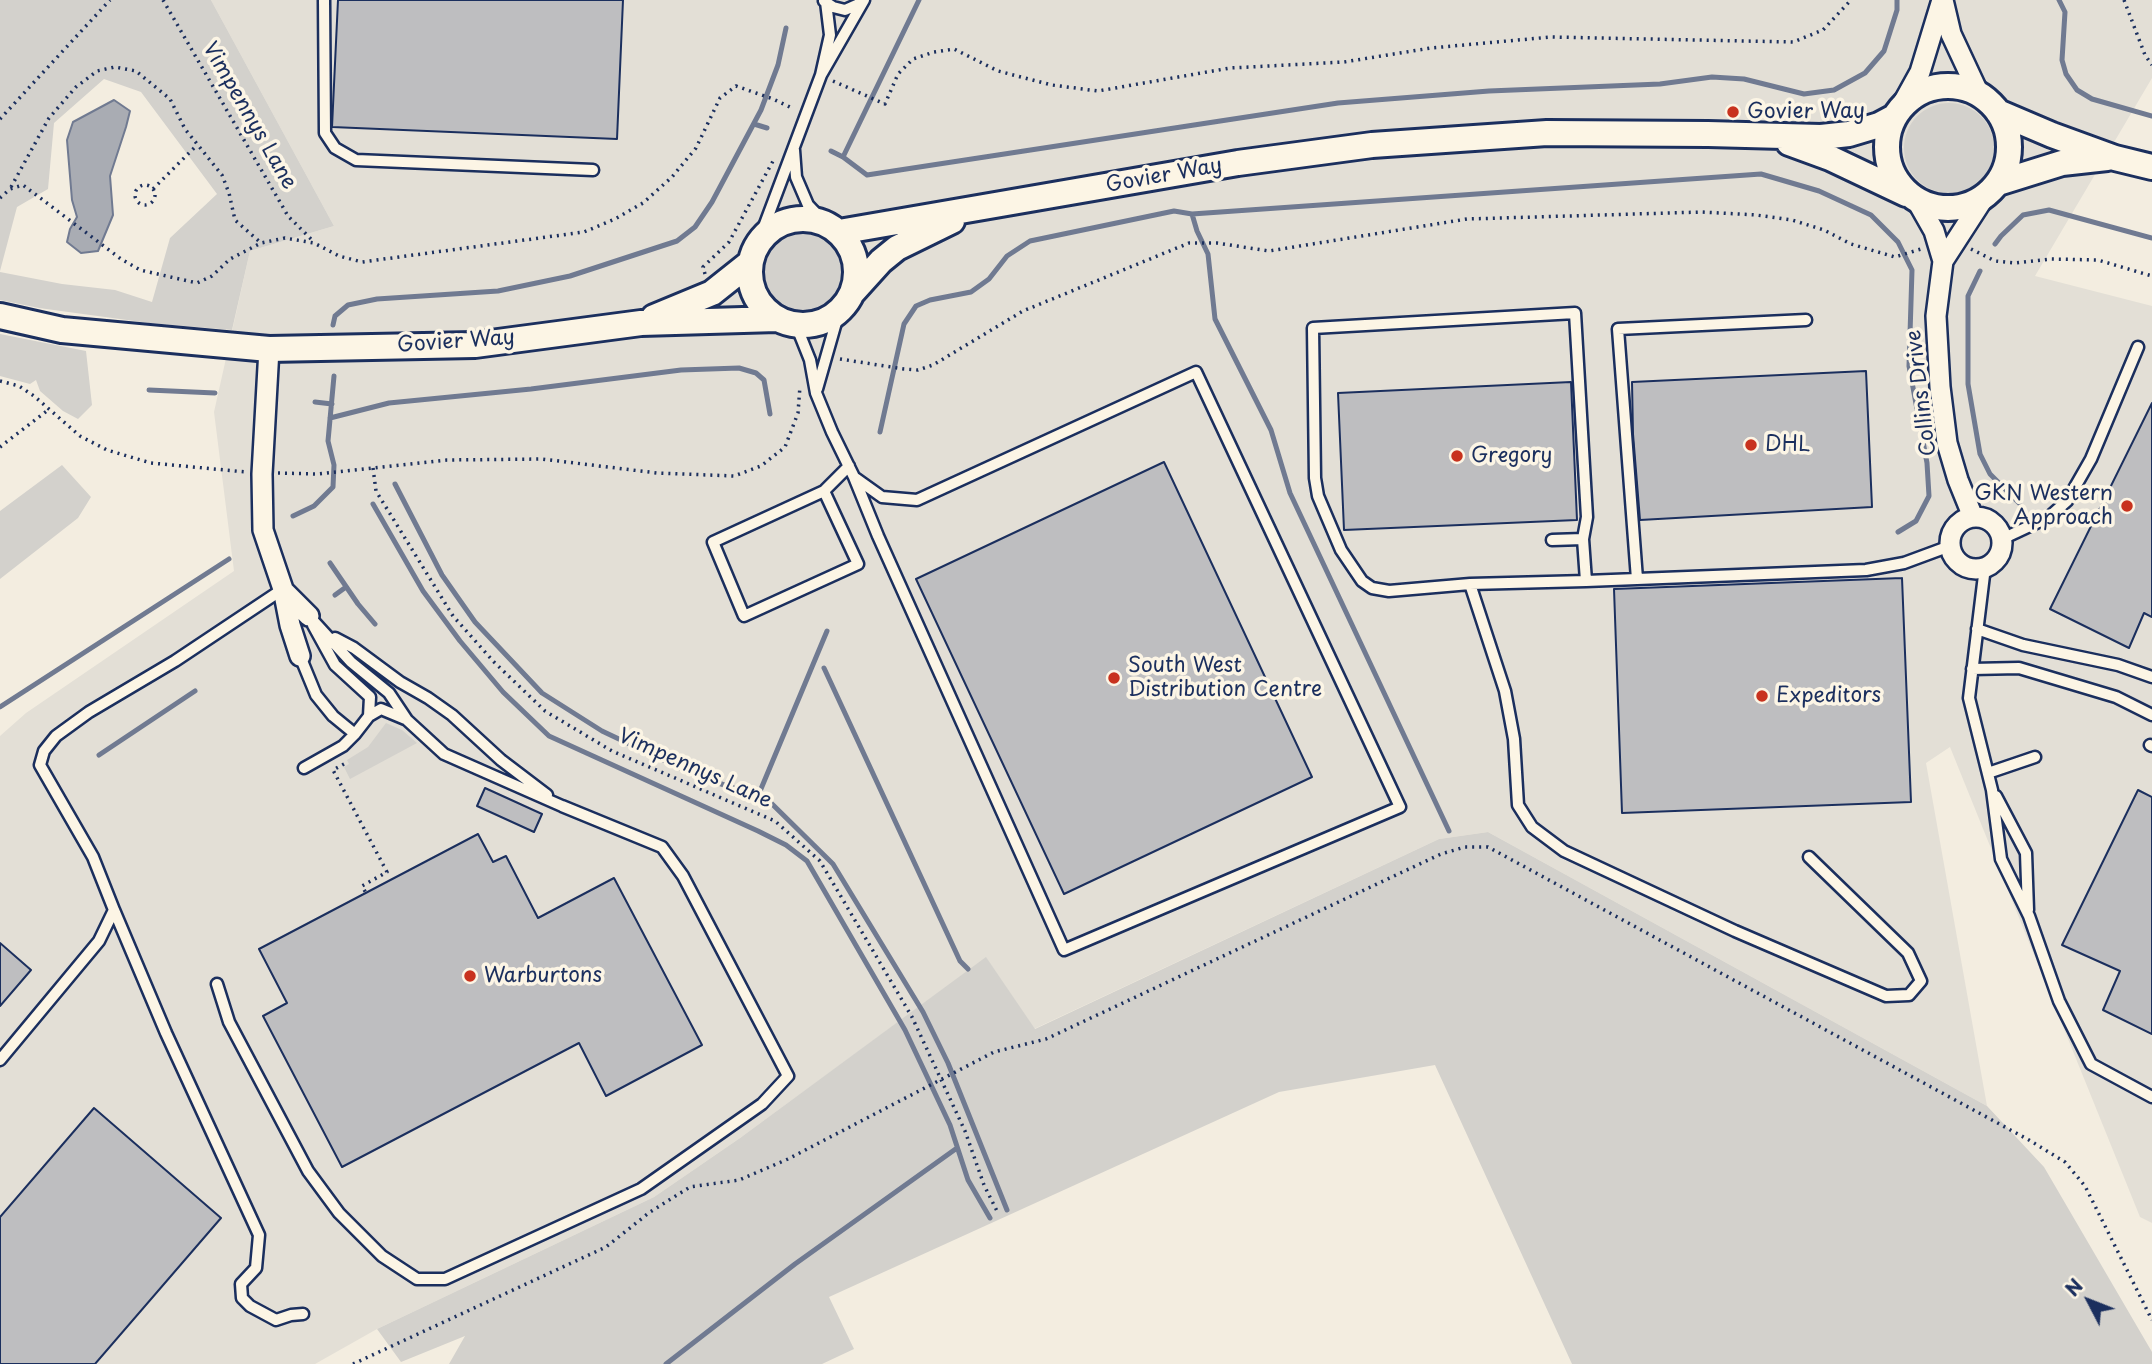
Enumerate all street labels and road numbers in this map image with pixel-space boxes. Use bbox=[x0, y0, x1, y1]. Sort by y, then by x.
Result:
street label: Vimpennys Lane bbox=[197, 38, 301, 194]
street label: Govier Way bbox=[1104, 153, 1224, 199]
street label: Govier Way bbox=[396, 325, 516, 359]
street label: Collins Drive bbox=[1902, 328, 1942, 458]
street label: Vimpennys Lane bbox=[614, 724, 776, 814]

